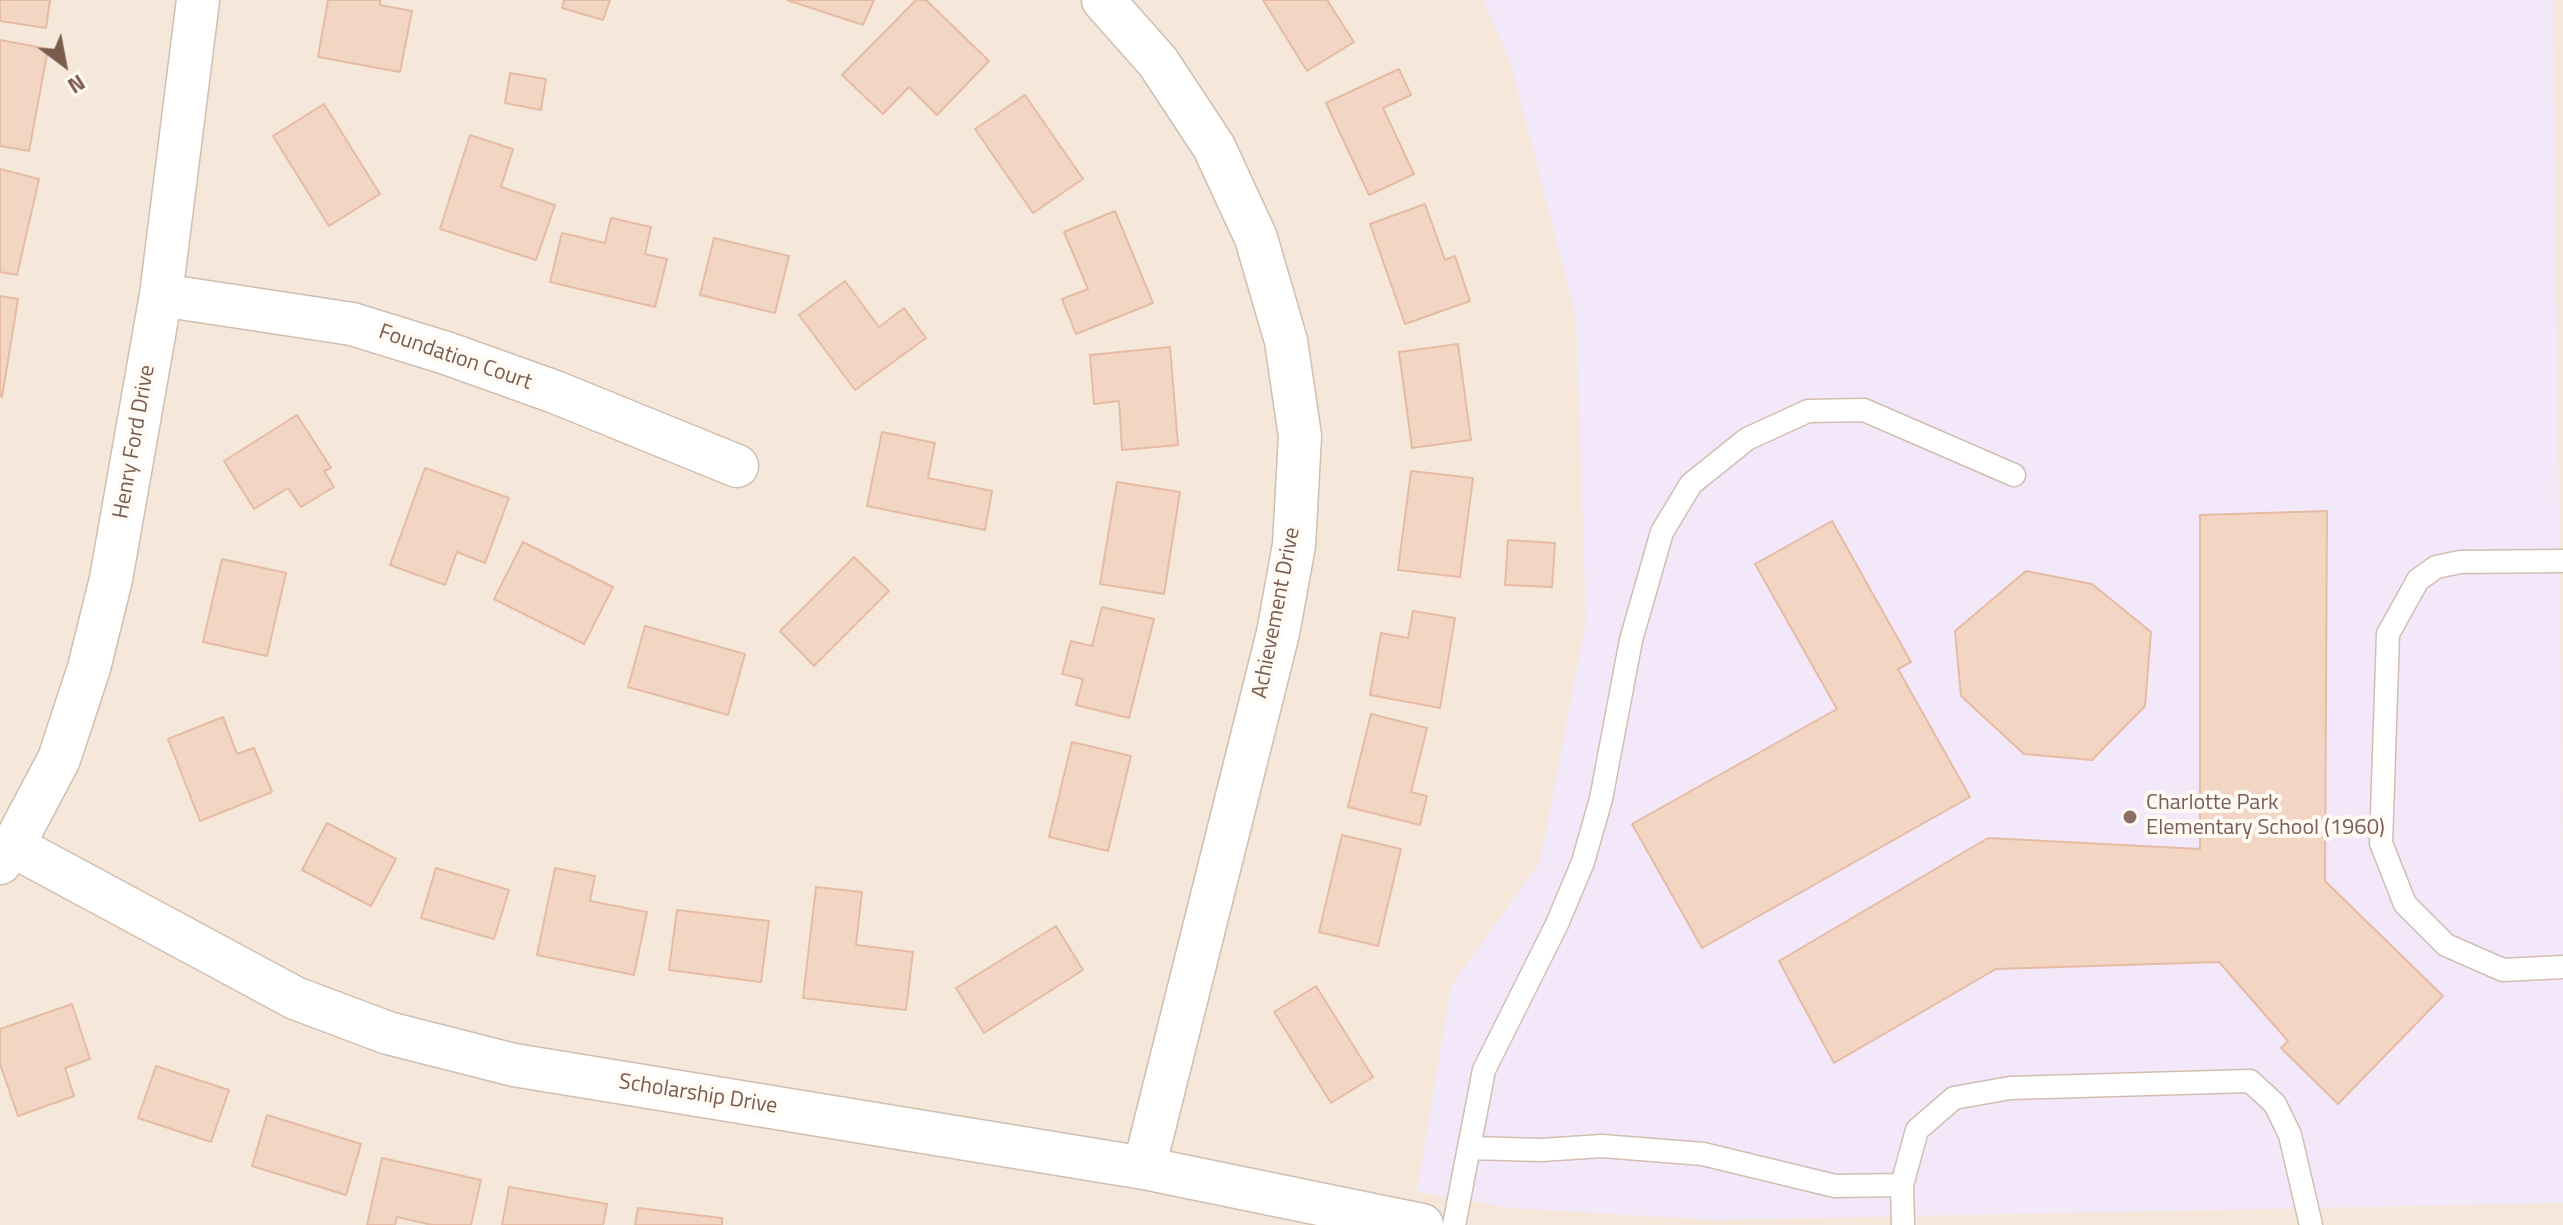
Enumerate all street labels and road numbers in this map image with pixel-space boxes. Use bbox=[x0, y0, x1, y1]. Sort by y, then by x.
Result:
street label: Foundation Court bbox=[375, 319, 535, 397]
street label: Henry Ford Drive bbox=[109, 363, 161, 521]
street label: Achievement Drive bbox=[1247, 525, 1307, 701]
street label: Scholarship Drive bbox=[617, 1069, 779, 1121]

